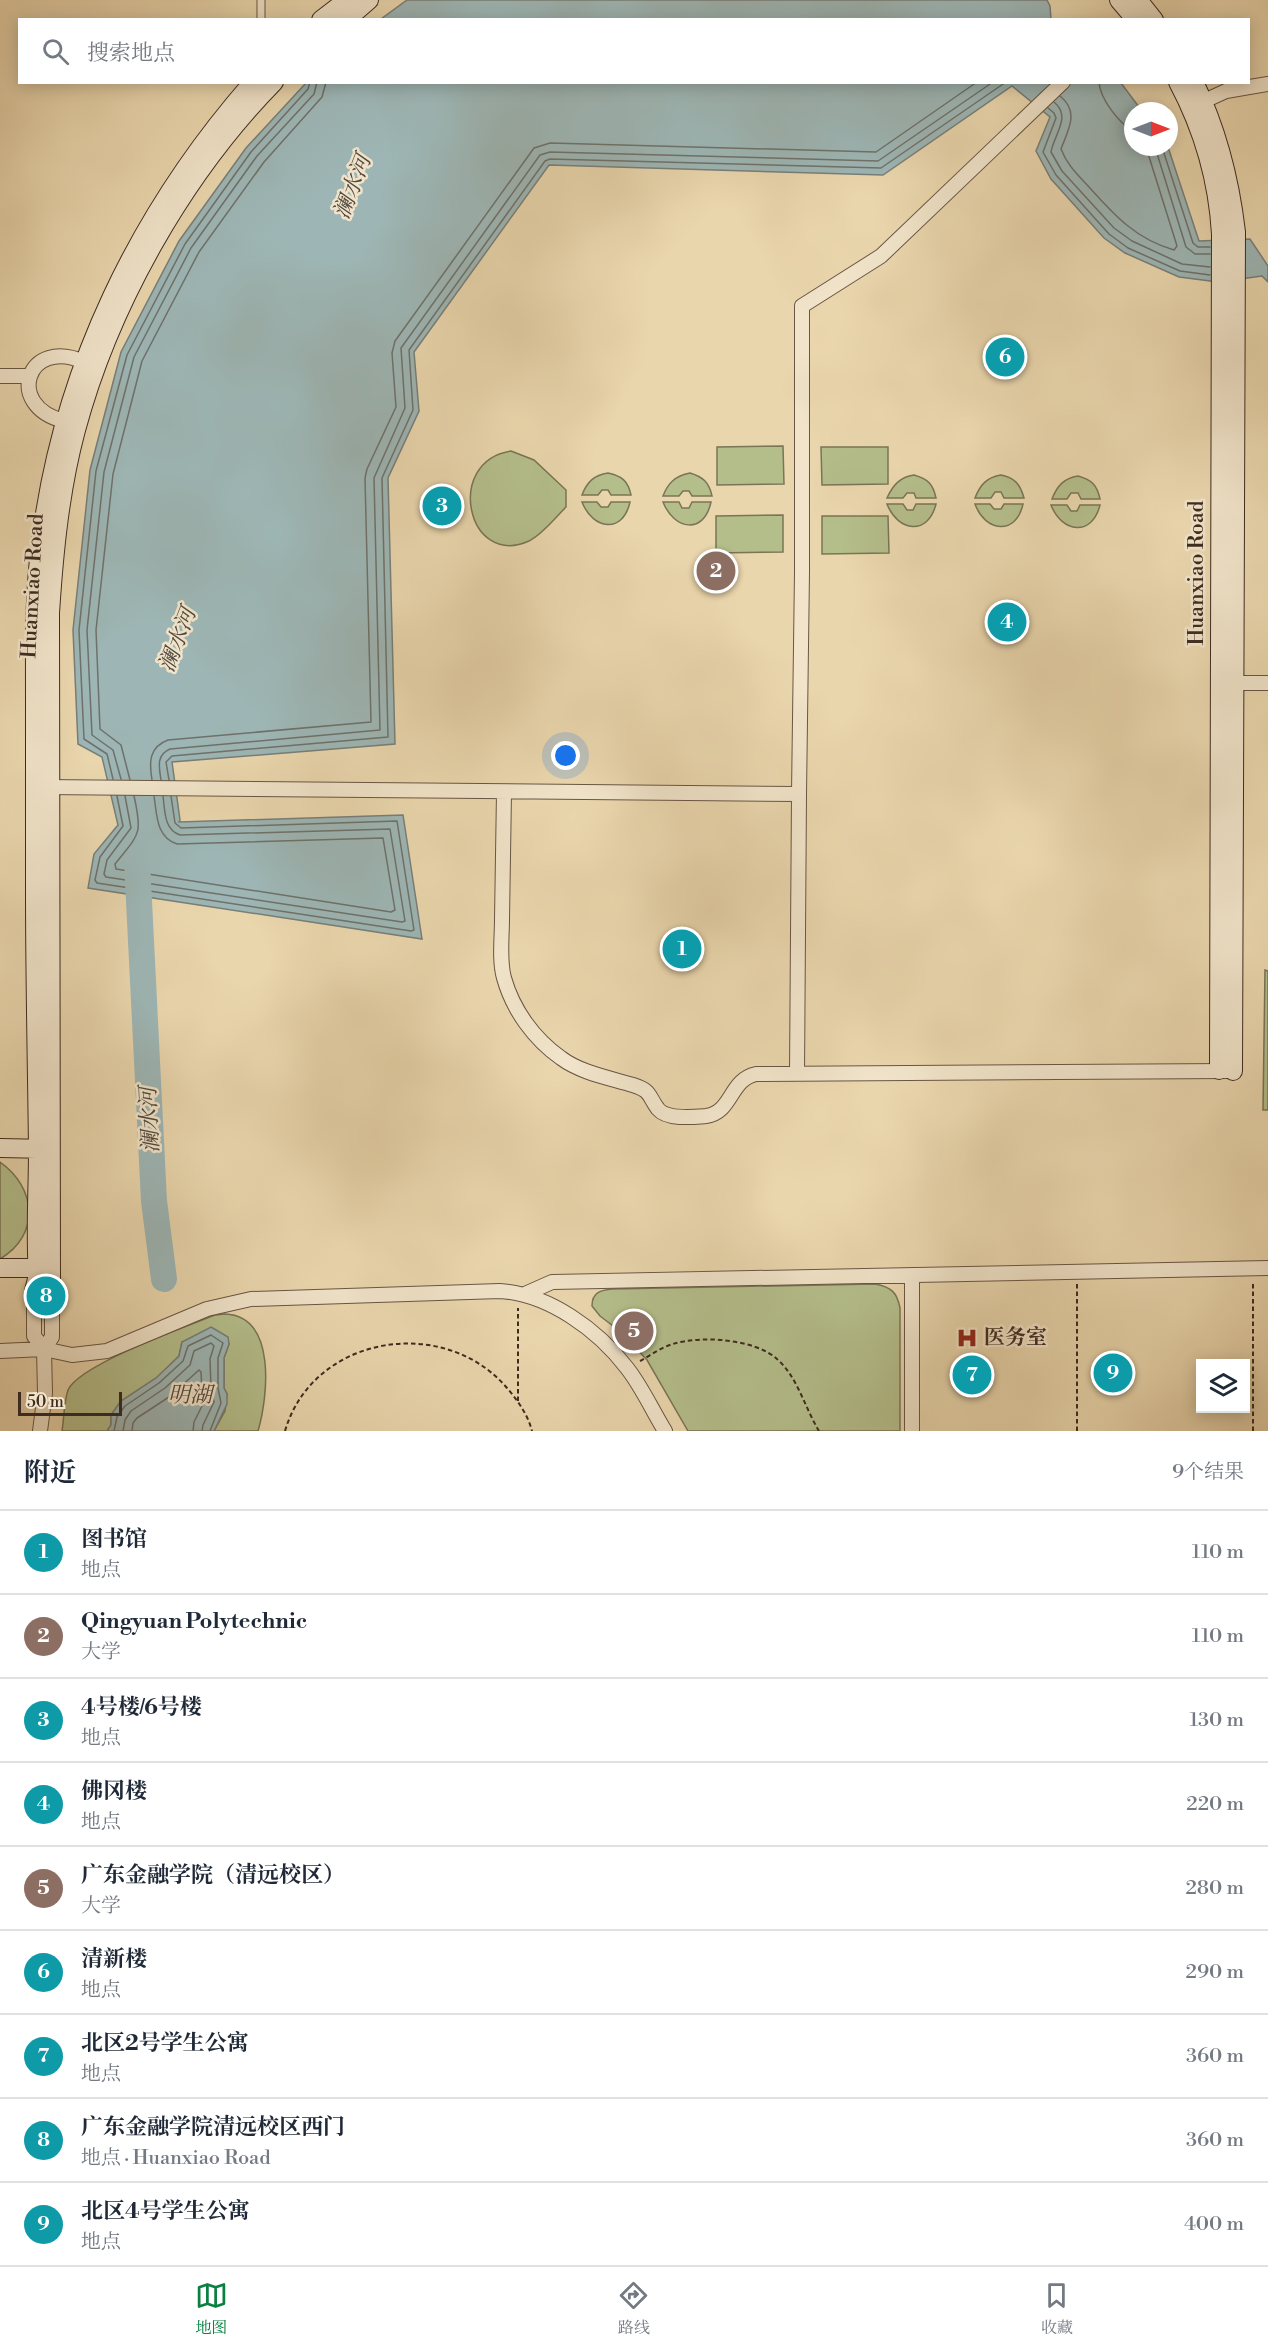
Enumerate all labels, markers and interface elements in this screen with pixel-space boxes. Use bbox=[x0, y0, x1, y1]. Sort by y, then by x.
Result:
search box bbox=[18, 18, 1250, 84]
icon: search bbox=[39, 35, 72, 68]
text: 搜索地点 bbox=[87, 40, 175, 67]
north arrow bbox=[1124, 102, 1178, 156]
water label: 澜水河 bbox=[329, 148, 379, 223]
pin: 6 bbox=[986, 334, 1024, 380]
pin: 3 bbox=[422, 484, 462, 528]
street label: Huanxiao Road bbox=[1184, 500, 1210, 645]
street label: Huanxiao Road bbox=[16, 513, 50, 659]
pin: 2 bbox=[696, 548, 736, 594]
pin: 4 bbox=[988, 600, 1026, 644]
water label: 澜水河 bbox=[154, 601, 204, 676]
your location bbox=[551, 741, 580, 770]
pin: 1 bbox=[662, 926, 702, 972]
water label: 澜水河 bbox=[135, 1082, 165, 1154]
pin: 8 bbox=[26, 1274, 66, 1318]
pin: 5 bbox=[614, 1308, 654, 1354]
place label: 医务室 bbox=[984, 1325, 1047, 1351]
hospital icon: 医务室 bbox=[955, 1326, 979, 1350]
pin: 9 bbox=[1094, 1350, 1132, 1396]
pin: 7 bbox=[952, 1352, 992, 1398]
map controls bbox=[1196, 1359, 1250, 1413]
button: layers bbox=[1196, 1359, 1250, 1413]
water label: 明湖 bbox=[168, 1382, 216, 1409]
scale bar bbox=[18, 1389, 122, 1416]
text: 50 m bbox=[27, 1392, 64, 1412]
text: 附近 bbox=[24, 1457, 76, 1489]
text: 9个结果 bbox=[1172, 1460, 1244, 1485]
text: 图书馆 bbox=[81, 1526, 147, 1553]
text: 1 bbox=[39, 1540, 48, 1565]
text: 110 m bbox=[1192, 1540, 1244, 1565]
text: 地点 bbox=[81, 1558, 121, 1583]
text: Qingyuan Polytechnic bbox=[81, 1608, 307, 1635]
text: 2 bbox=[37, 1624, 50, 1649]
text: 110 m bbox=[1192, 1624, 1244, 1649]
text: 大学 bbox=[81, 1640, 121, 1665]
text: 4号楼/6号楼 bbox=[81, 1694, 202, 1721]
text: 3 bbox=[37, 1708, 50, 1733]
text: 130 m bbox=[1189, 1708, 1244, 1733]
text: 地点 bbox=[81, 1726, 121, 1751]
text: 佛冈楼 bbox=[81, 1778, 147, 1805]
text: 4 bbox=[37, 1792, 50, 1817]
text: 220 m bbox=[1186, 1792, 1244, 1817]
text: 地点 bbox=[81, 1810, 121, 1835]
text: 广东金融学院（清远校区） bbox=[81, 1862, 345, 1889]
text: 5 bbox=[37, 1876, 50, 1901]
text: 280 m bbox=[1185, 1876, 1244, 1901]
text: 大学 bbox=[81, 1894, 121, 1919]
text: 清新楼 bbox=[81, 1946, 147, 1973]
text: 6 bbox=[37, 1960, 50, 1985]
text: 290 m bbox=[1186, 1960, 1244, 1985]
text: 地点 bbox=[81, 1978, 121, 2003]
text: 北区2号学生公寓 bbox=[81, 2030, 249, 2057]
text: 7 bbox=[38, 2044, 49, 2069]
text: 360 m bbox=[1186, 2044, 1244, 2069]
text: 地点 bbox=[81, 2062, 121, 2087]
text: 广东金融学院清远校区西门 bbox=[81, 2114, 345, 2141]
text: 8 bbox=[37, 2128, 50, 2153]
text: 360 m bbox=[1186, 2128, 1244, 2153]
text: 地点 · Huanxiao Road bbox=[81, 2146, 271, 2171]
text: 北区4号学生公寓 bbox=[81, 2198, 250, 2225]
text: 9 bbox=[37, 2212, 50, 2237]
text: 400 m bbox=[1184, 2212, 1244, 2237]
text: 地点 bbox=[81, 2230, 121, 2255]
tab: 地图 bbox=[195, 2279, 228, 2338]
tab: 路线 bbox=[617, 2279, 650, 2338]
tab: 收藏 bbox=[1040, 2279, 1073, 2338]

